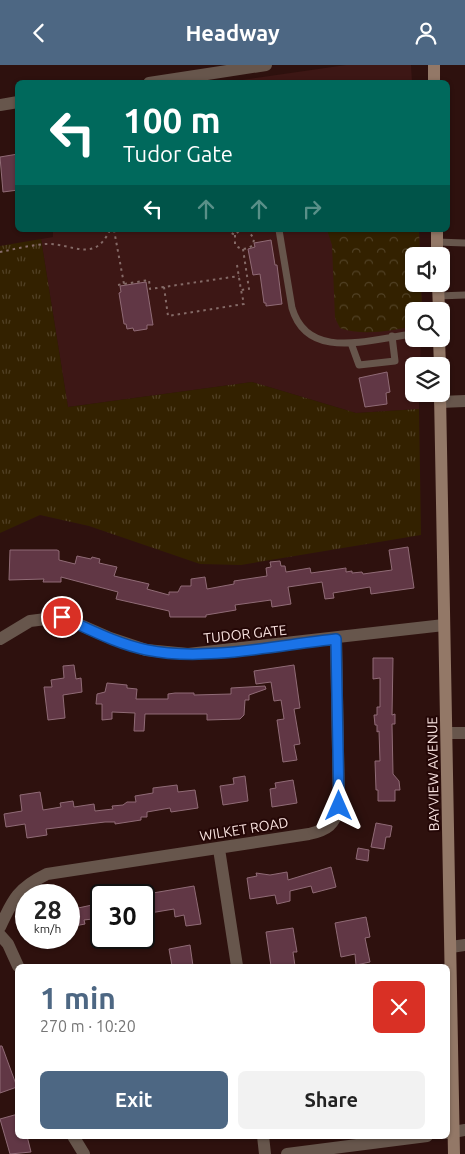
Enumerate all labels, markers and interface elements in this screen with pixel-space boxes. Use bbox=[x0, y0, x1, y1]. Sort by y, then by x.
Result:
icon: back bbox=[25, 19, 53, 47]
icon: person bbox=[412, 19, 440, 47]
text: Headway bbox=[185, 20, 280, 45]
icon: left bbox=[40, 100, 105, 165]
text: 100 m bbox=[123, 100, 221, 140]
text: Tudor Gate bbox=[123, 141, 233, 166]
icon: left bbox=[139, 195, 167, 223]
icon: ahead bbox=[192, 195, 220, 223]
icon: ahead bbox=[245, 195, 273, 223]
icon: right bbox=[298, 195, 326, 223]
map controls bbox=[405, 247, 450, 402]
button: sound bbox=[405, 247, 450, 292]
button: search bbox=[405, 302, 450, 347]
button: layers bbox=[405, 357, 450, 402]
pin bbox=[41, 596, 83, 638]
icon: arrive bbox=[48, 603, 76, 631]
street label: TUDOR GATE bbox=[203, 622, 287, 646]
street label: BAYVIEW AVENUE bbox=[424, 716, 442, 831]
position arrow bbox=[312, 779, 364, 831]
street label: WILKET ROAD bbox=[199, 814, 290, 844]
speed limit sign: 30 bbox=[90, 884, 155, 949]
text: 28 bbox=[33, 896, 62, 924]
text: km/h bbox=[34, 922, 61, 935]
text: 1 min bbox=[40, 981, 116, 1015]
button: close bbox=[373, 981, 425, 1033]
text: 270 m · 10:20 bbox=[40, 1017, 136, 1035]
button: Exit bbox=[40, 1071, 228, 1129]
button: Share bbox=[238, 1071, 425, 1129]

